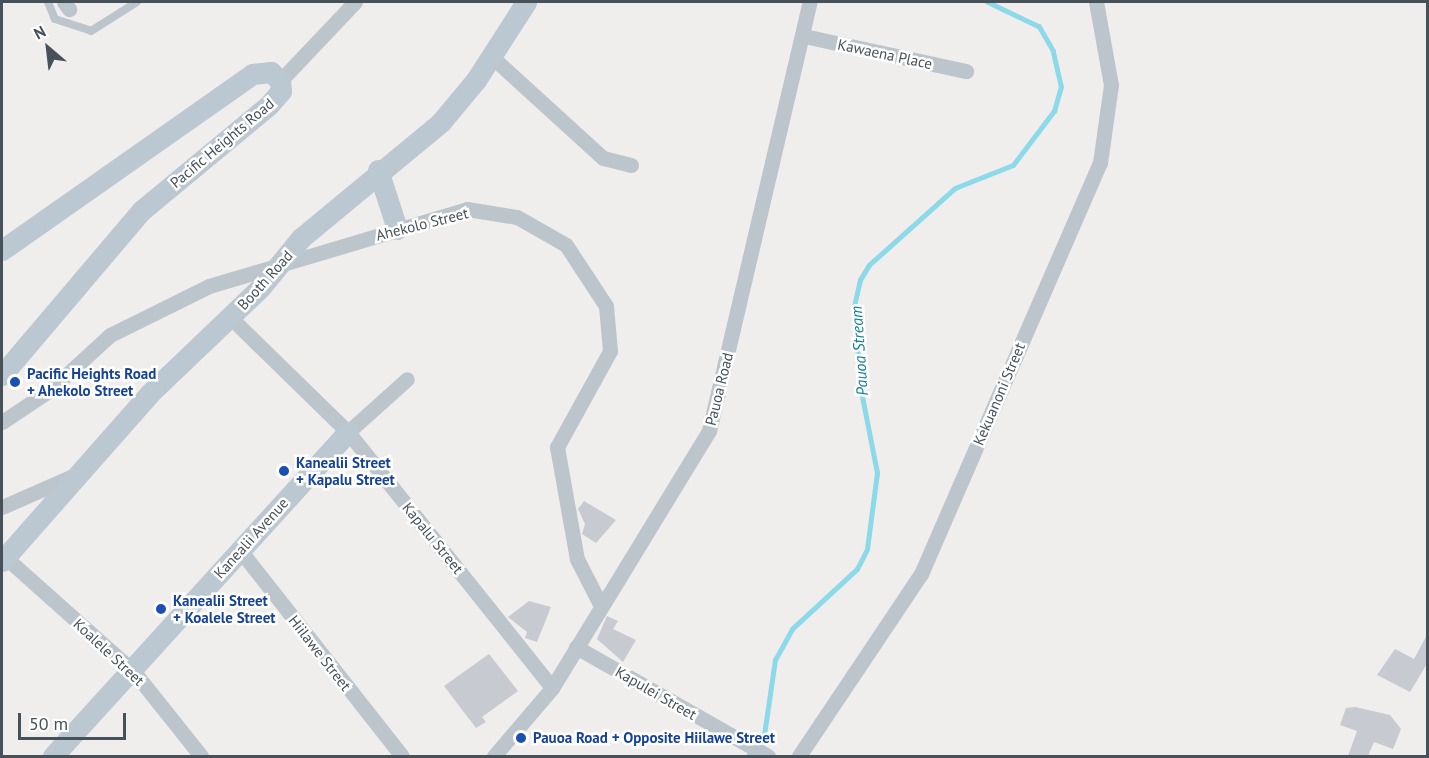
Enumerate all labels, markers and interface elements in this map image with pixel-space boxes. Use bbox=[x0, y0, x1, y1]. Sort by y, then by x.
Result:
north arrow bbox=[18, 18, 78, 78]
text: N bbox=[30, 21, 49, 43]
street label: Kawaena Place bbox=[836, 35, 934, 73]
street label: Pacific Heights Road bbox=[166, 94, 278, 192]
street label: Ahekolo Street bbox=[374, 204, 470, 244]
street label: Booth Road bbox=[234, 247, 296, 313]
water label: Pauoa Stream bbox=[846, 305, 872, 397]
street label: Kekuanoni Street bbox=[969, 340, 1029, 448]
street label: Pauoa Road bbox=[701, 351, 737, 427]
place label: Pacific Heights Road + Ahekolo Street bbox=[27, 364, 157, 399]
marker: Pacific Heights Road + Ahekolo Street bbox=[8, 375, 22, 389]
place label: Kanealii Street + Kapalu Street bbox=[296, 453, 395, 488]
marker: Kanealii Street + Kapalu Street bbox=[277, 464, 291, 478]
street label: Kanealii Avenue bbox=[210, 494, 292, 582]
street label: Kapalu Street bbox=[399, 499, 467, 577]
place label: Kanealii Street + Koalele Street bbox=[173, 591, 275, 626]
marker: Kanealii Street + Koalele Street bbox=[154, 602, 168, 616]
street label: Hiilawe Street bbox=[285, 612, 355, 694]
street label: Koalele Street bbox=[70, 615, 148, 689]
street label: Kapulei Street bbox=[612, 663, 700, 723]
scale bar bbox=[21, 701, 129, 739]
text: 50 m bbox=[29, 712, 68, 735]
place label: Pauoa Road + Opposite Hiilawe Street bbox=[533, 729, 775, 747]
marker: Pauoa Road + Opposite Hiilawe Street bbox=[514, 731, 528, 745]

